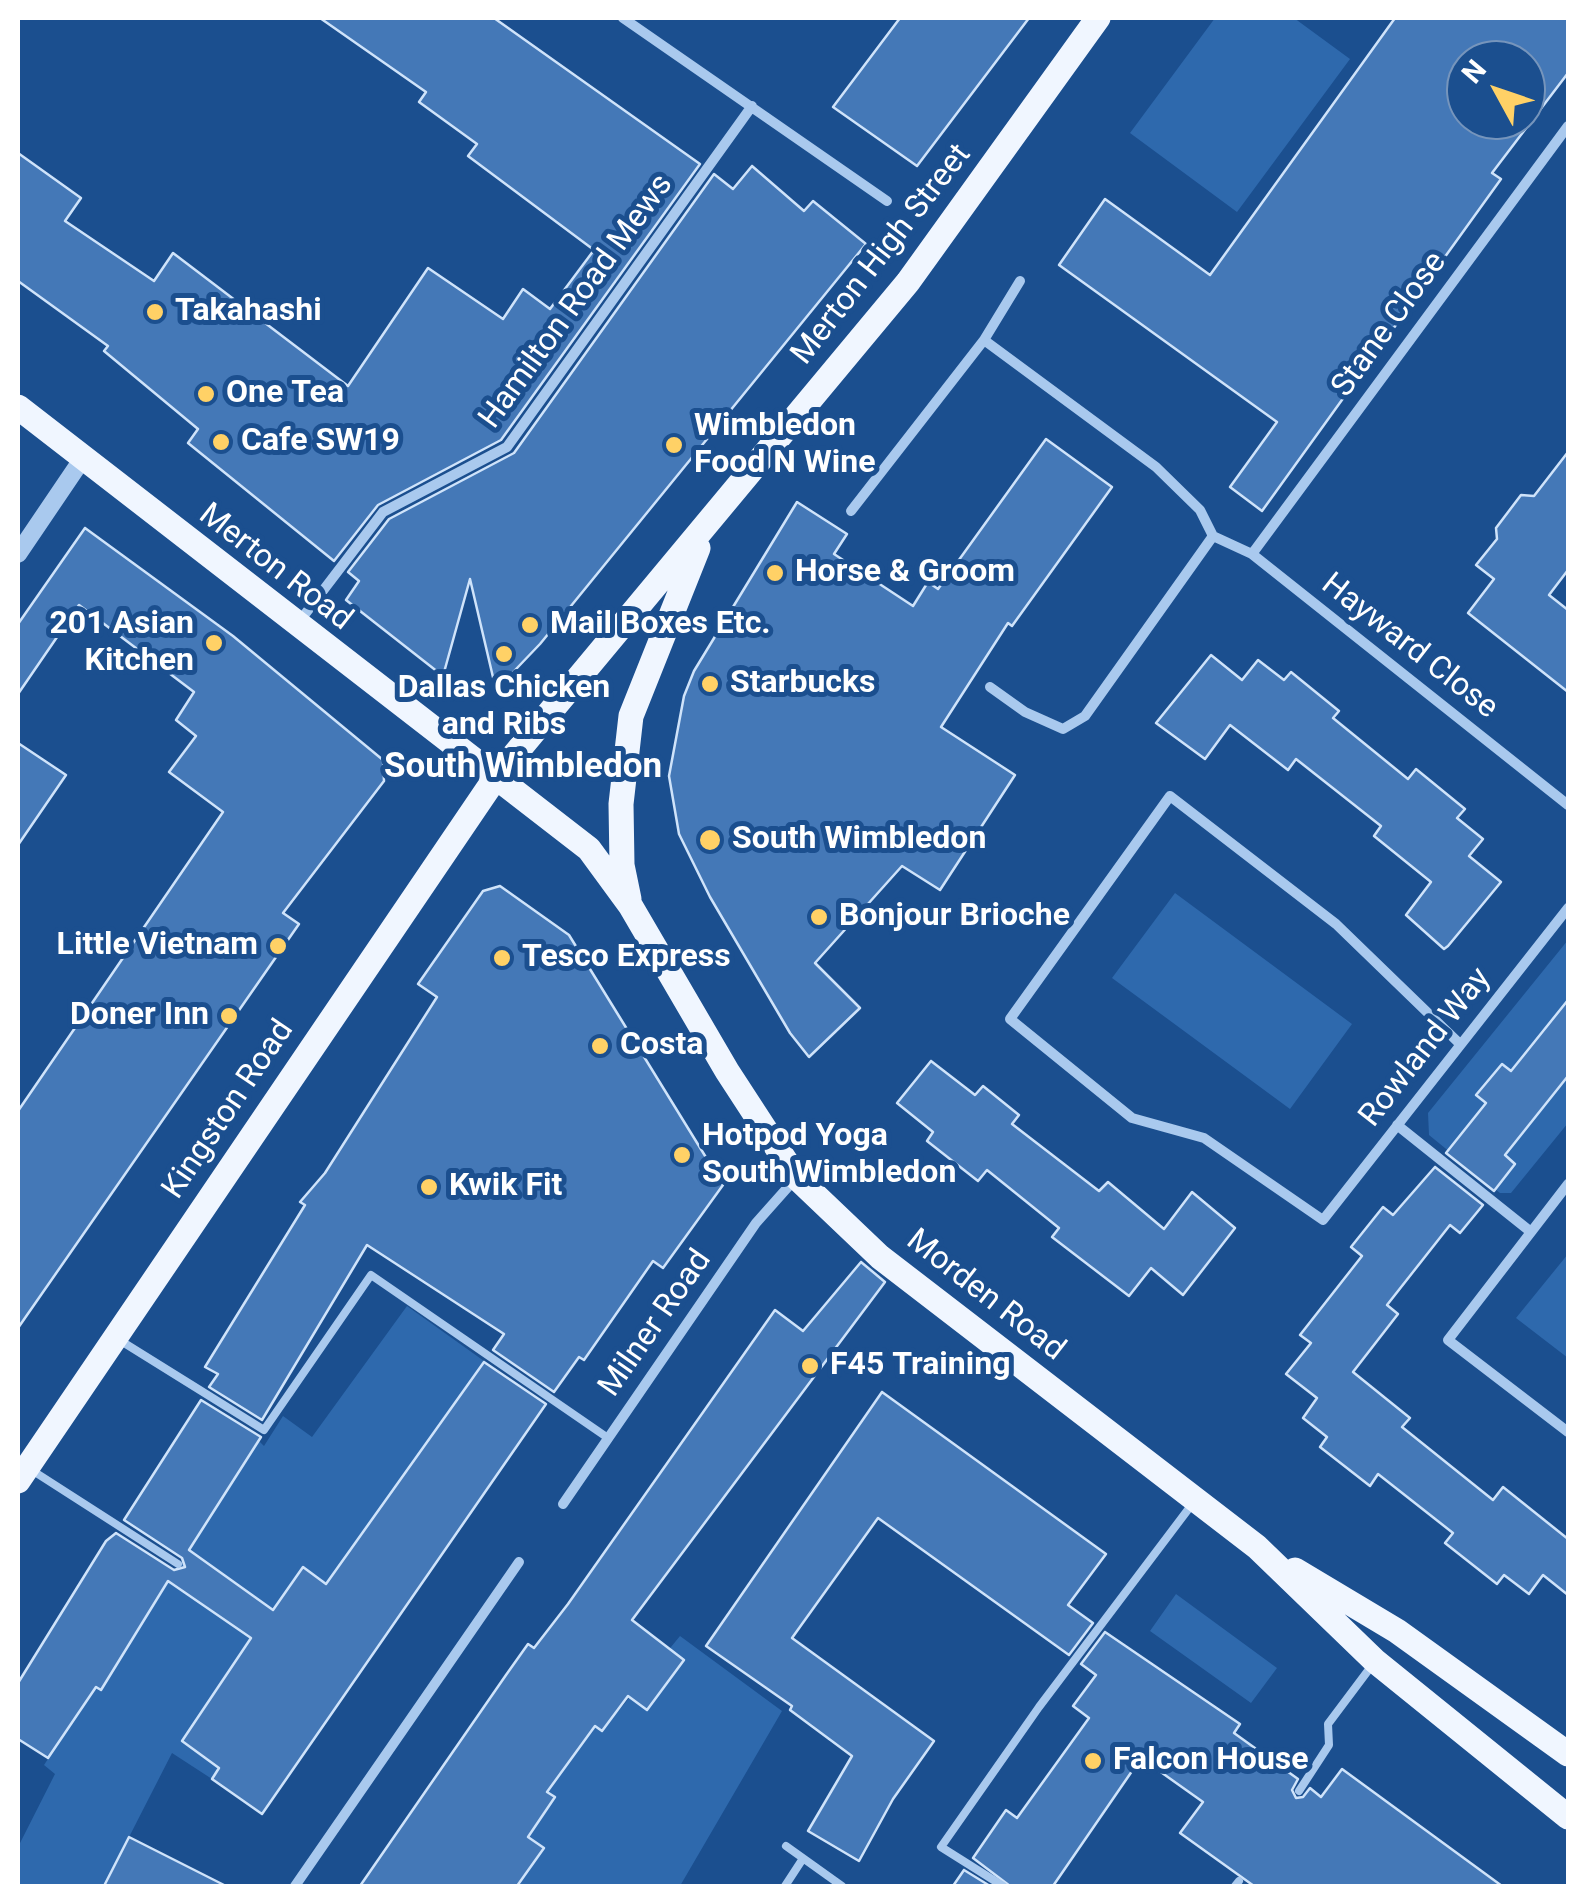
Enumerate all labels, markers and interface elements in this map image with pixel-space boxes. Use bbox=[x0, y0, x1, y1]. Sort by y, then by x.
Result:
north arrow bbox=[1446, 40, 1546, 140]
text: N bbox=[1455, 54, 1493, 90]
street label: Merton High Street bbox=[784, 137, 980, 373]
street label: Hamilton Road Mews bbox=[472, 167, 682, 437]
street label: Stane Close bbox=[1325, 245, 1455, 405]
place label: Takahashi bbox=[175, 293, 322, 331]
marker: Takahashi bbox=[144, 301, 166, 323]
place label: One Tea bbox=[226, 375, 344, 413]
marker: One Tea bbox=[195, 383, 217, 405]
place label: Wimbledon Food N Wine bbox=[694, 408, 876, 483]
place label: Cafe SW19 bbox=[241, 423, 400, 461]
marker: Cafe SW19 bbox=[210, 431, 232, 453]
marker: Wimbledon Food N Wine bbox=[663, 434, 685, 456]
street label: Merton Road bbox=[191, 496, 359, 640]
place label: Horse & Groom bbox=[795, 554, 1015, 592]
marker: Horse & Groom bbox=[764, 562, 786, 584]
street label: Hayward Close bbox=[1313, 566, 1505, 728]
place label: 201 Asian Kitchen bbox=[49, 606, 194, 681]
place label: Mail Boxes Etc. bbox=[550, 606, 771, 644]
marker: Mail Boxes Etc. bbox=[519, 614, 541, 636]
marker: 201 Asian Kitchen bbox=[203, 632, 225, 654]
marker: Dallas Chicken and Ribs bbox=[493, 643, 515, 665]
place label: Starbucks bbox=[730, 665, 876, 703]
place label: Dallas Chicken and Ribs bbox=[398, 670, 610, 745]
marker: Starbucks bbox=[699, 673, 721, 695]
district label: South Wimbledon bbox=[384, 747, 662, 789]
place label: South Wimbledon bbox=[732, 821, 986, 859]
marker: South Wimbledon bbox=[697, 827, 723, 853]
place label: Bonjour Brioche bbox=[839, 898, 1070, 936]
marker: Bonjour Brioche bbox=[808, 906, 830, 928]
place label: Little Vietnam bbox=[57, 927, 258, 965]
marker: Little Vietnam bbox=[267, 935, 289, 957]
place label: Tesco Express bbox=[522, 939, 731, 977]
marker: Tesco Express bbox=[491, 947, 513, 969]
street label: Rowland Way bbox=[1352, 961, 1500, 1135]
place label: Doner Inn bbox=[70, 997, 209, 1035]
marker: Doner Inn bbox=[218, 1005, 240, 1027]
street label: Kingston Road bbox=[155, 1013, 303, 1207]
place label: Costa bbox=[620, 1027, 703, 1065]
marker: Costa bbox=[589, 1035, 611, 1057]
place label: Hotpod Yoga South Wimbledon bbox=[702, 1118, 956, 1193]
marker: Hotpod Yoga South Wimbledon bbox=[671, 1144, 693, 1166]
place label: Kwik Fit bbox=[449, 1168, 562, 1206]
marker: Kwik Fit bbox=[418, 1176, 440, 1198]
street label: Morden Road bbox=[898, 1222, 1072, 1370]
street label: Milner Road bbox=[591, 1243, 721, 1405]
place label: F45 Training bbox=[830, 1347, 1010, 1385]
marker: F45 Training bbox=[799, 1355, 821, 1377]
place label: Falcon House bbox=[1113, 1742, 1309, 1780]
marker: Falcon House bbox=[1082, 1750, 1104, 1772]

